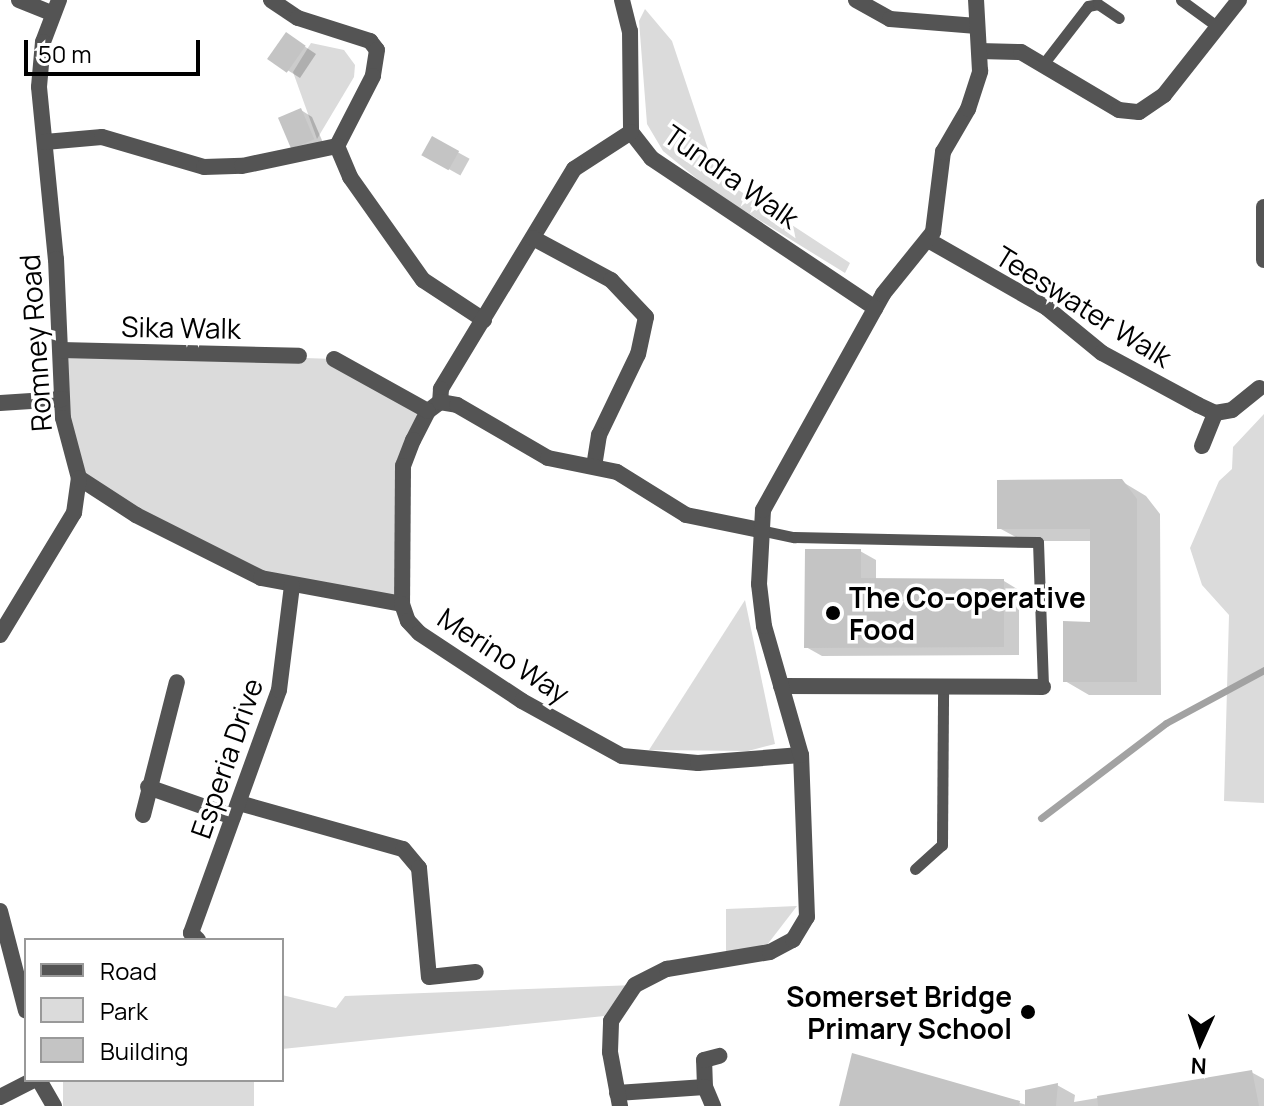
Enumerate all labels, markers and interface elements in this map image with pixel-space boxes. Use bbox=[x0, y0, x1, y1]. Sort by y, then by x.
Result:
scale bar bbox=[28, 24, 204, 74]
text: 50 m bbox=[38, 37, 92, 70]
street label: Tundra Walk bbox=[658, 117, 806, 235]
street label: Teeswater Walk bbox=[990, 238, 1178, 374]
street label: Romney Road bbox=[12, 253, 58, 433]
street label: Sika Walk bbox=[121, 309, 241, 345]
place label: The Co-operative Food bbox=[849, 580, 1086, 646]
street label: Merino Way bbox=[432, 600, 576, 710]
marker: The Co-operative Food bbox=[824, 604, 842, 622]
street label: Esperia Drive bbox=[183, 674, 269, 842]
legend bbox=[24, 938, 284, 1082]
text: Road bbox=[100, 954, 157, 987]
place label: Somerset Bridge Primary School bbox=[786, 979, 1012, 1045]
text: Park bbox=[100, 994, 148, 1027]
north arrow bbox=[1160, 1002, 1240, 1082]
marker: Somerset Bridge Primary School bbox=[1019, 1003, 1037, 1021]
text: Building bbox=[100, 1034, 188, 1067]
text: N bbox=[1190, 1051, 1207, 1081]

